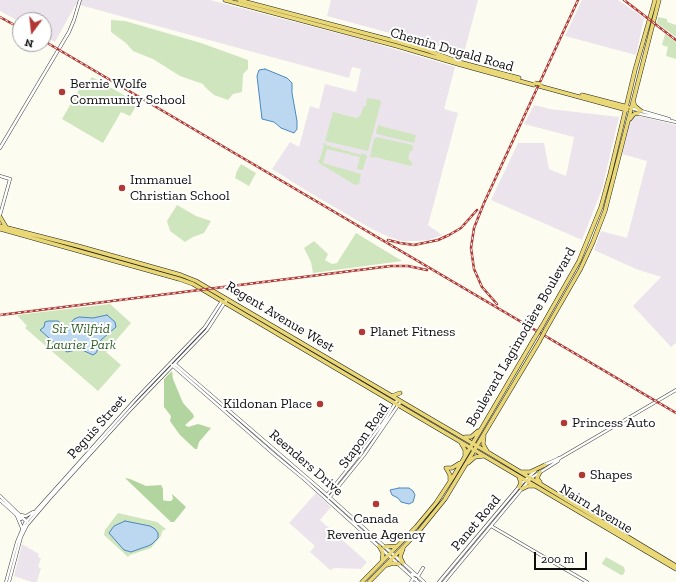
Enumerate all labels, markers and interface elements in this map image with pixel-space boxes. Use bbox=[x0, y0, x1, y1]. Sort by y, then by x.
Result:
north arrow bbox=[12, 12, 52, 52]
street label: Chemin Dugald Road bbox=[388, 24, 516, 76]
text: N bbox=[23, 36, 35, 50]
place label: Bernie Wolfe Community School bbox=[70, 76, 186, 108]
marker: Bernie Wolfe Community School bbox=[57, 87, 67, 97]
place label: Immanuel Christian School bbox=[130, 172, 230, 204]
marker: Immanuel Christian School bbox=[117, 183, 127, 193]
street label: Boulevard Lagimodière Boulevard bbox=[463, 244, 579, 430]
street label: Regent Avenue West bbox=[223, 278, 337, 356]
park label: Sir Wilfrid Laurier Park bbox=[46, 321, 116, 354]
place label: Planet Fitness bbox=[370, 324, 455, 340]
marker: Planet Fitness bbox=[357, 327, 367, 337]
street label: Peguis Street bbox=[64, 392, 130, 462]
place label: Kildonan Place bbox=[223, 396, 312, 412]
marker: Kildonan Place bbox=[315, 399, 325, 409]
street label: Stapon Road bbox=[335, 400, 393, 472]
place label: Princess Auto bbox=[572, 415, 655, 431]
marker: Princess Auto bbox=[559, 418, 569, 428]
street label: Reenders Drive bbox=[266, 426, 346, 500]
place label: Shapes bbox=[590, 467, 632, 483]
marker: Shapes bbox=[577, 470, 587, 480]
street label: Nairn Avenue bbox=[556, 481, 636, 537]
street label: Panet Road bbox=[448, 492, 504, 554]
marker: Canada Revenue Agency bbox=[371, 499, 381, 509]
place label: Canada Revenue Agency bbox=[327, 511, 425, 544]
scale bar bbox=[536, 544, 589, 570]
text: 200 m bbox=[541, 552, 574, 566]

